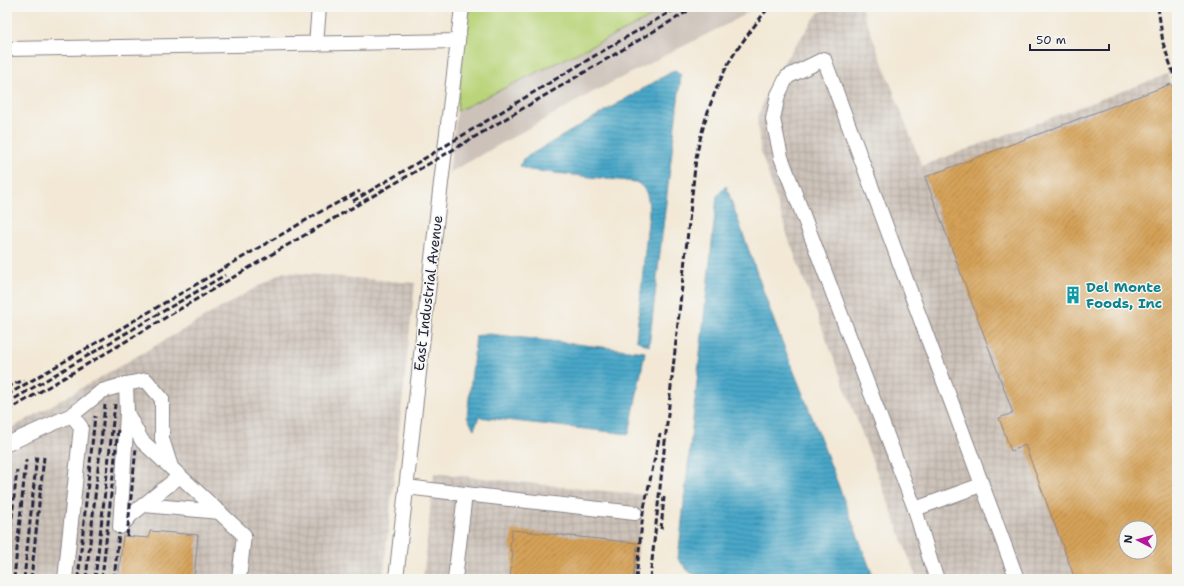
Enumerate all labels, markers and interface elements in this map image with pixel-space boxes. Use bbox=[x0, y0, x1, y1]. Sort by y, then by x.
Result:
scale bar bbox=[1030, 26, 1109, 52]
text: 50 m bbox=[1036, 32, 1066, 48]
street label: East Industrial Avenue bbox=[410, 214, 446, 372]
place label: Del Monte Foods, Inc bbox=[1086, 278, 1162, 312]
building icon: Del Monte Foods, Inc bbox=[1063, 285, 1083, 305]
north arrow bbox=[1118, 520, 1158, 560]
text: N bbox=[1121, 534, 1136, 544]

